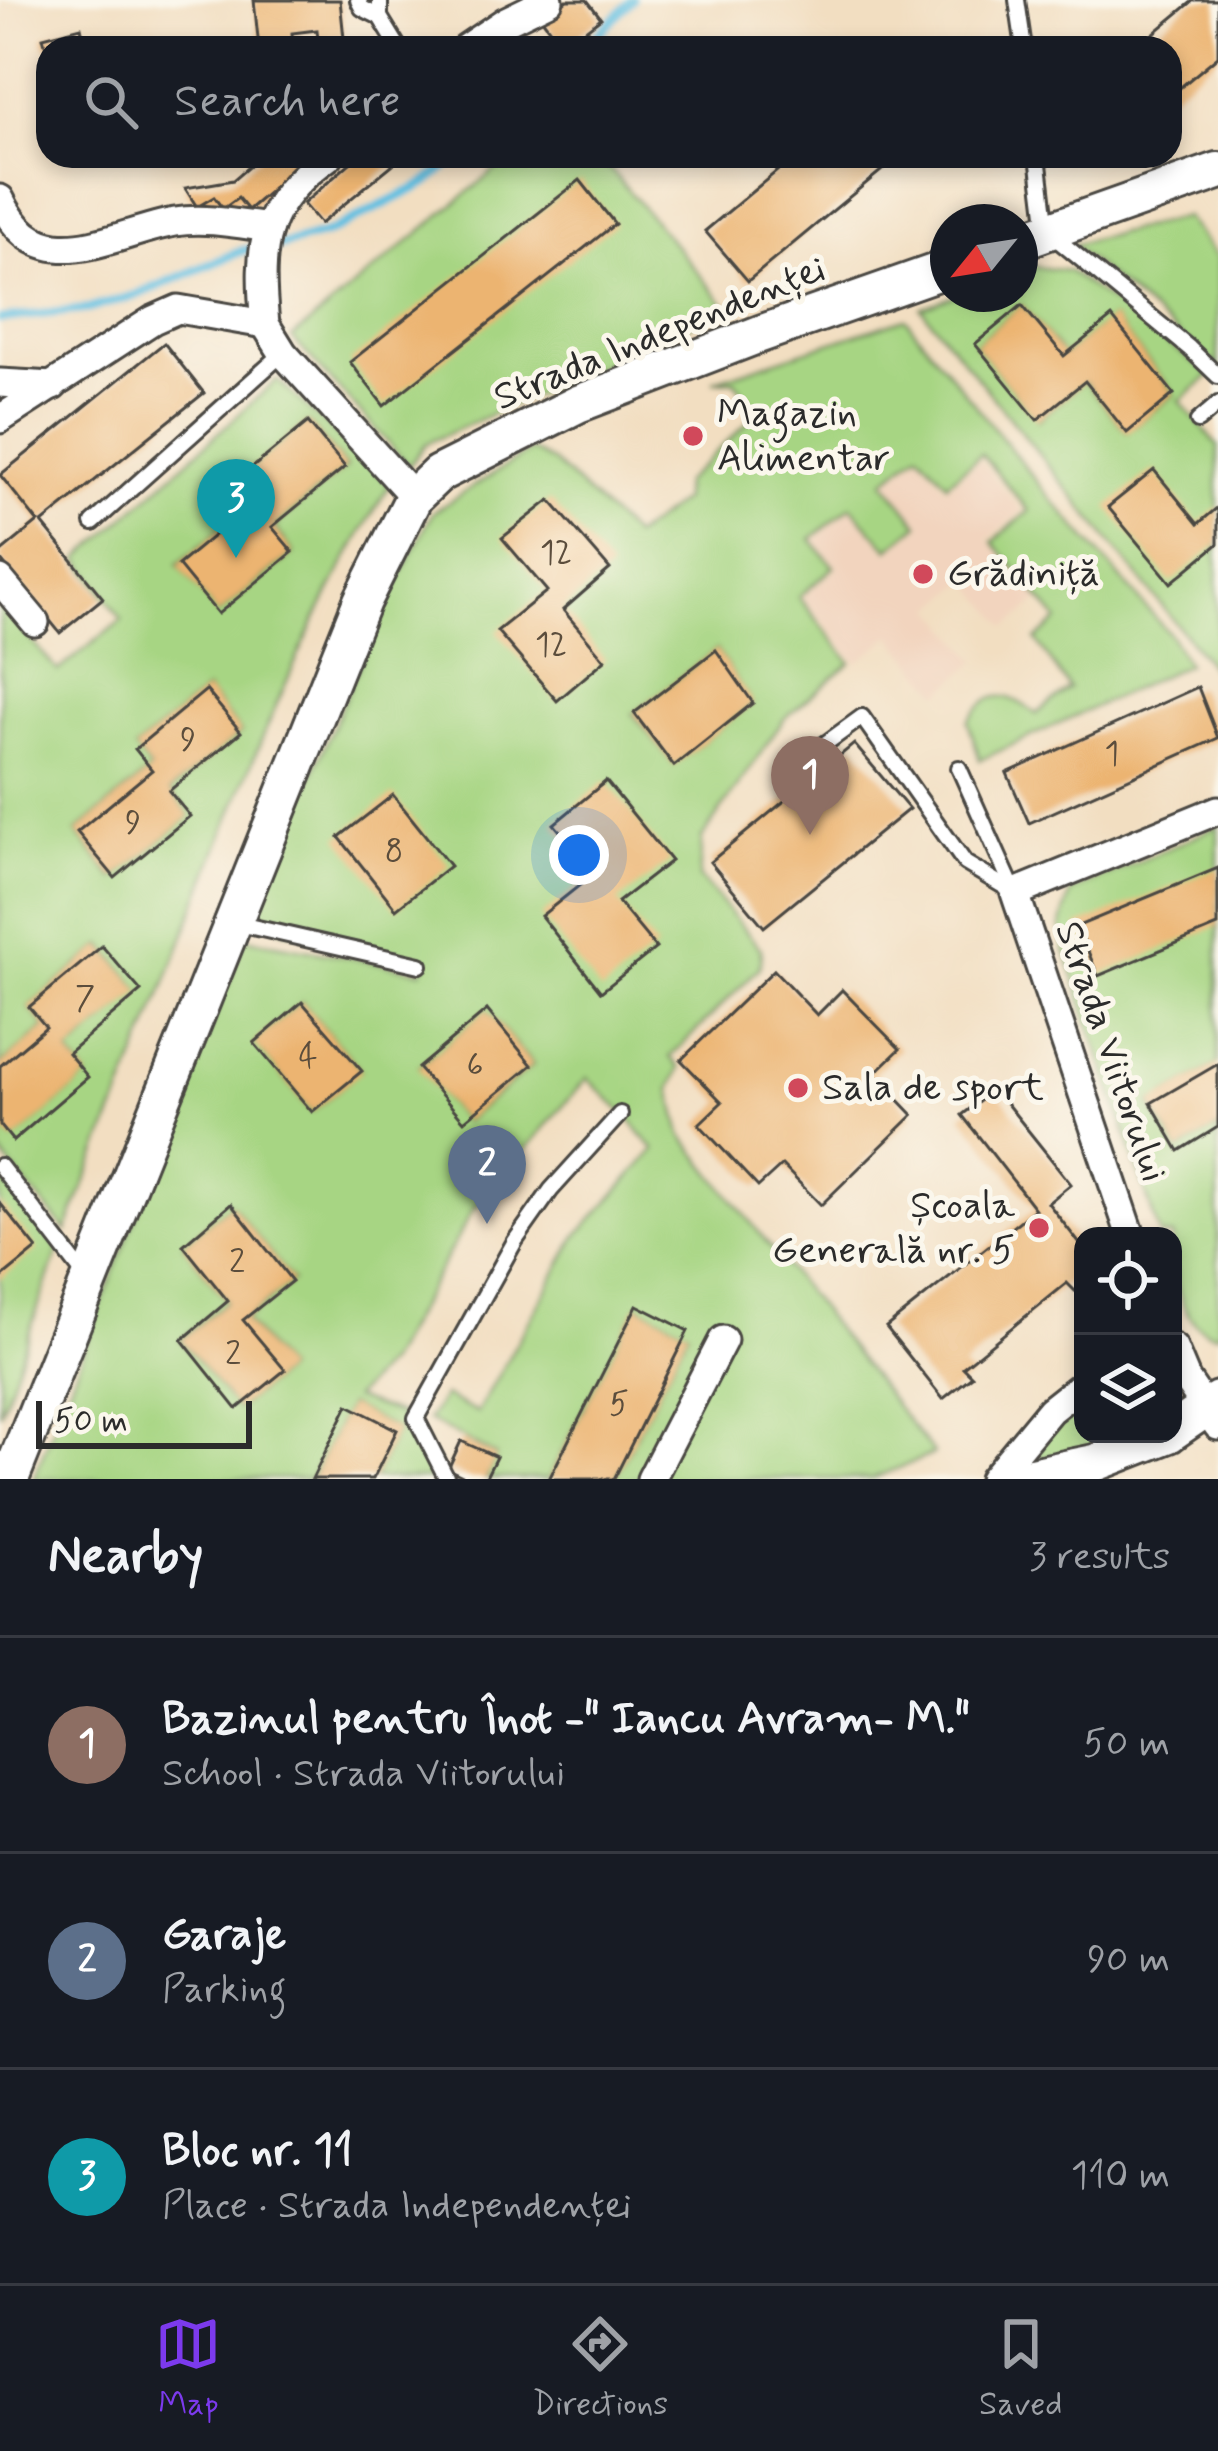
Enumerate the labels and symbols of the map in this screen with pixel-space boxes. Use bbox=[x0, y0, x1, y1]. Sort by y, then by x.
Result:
north arrow bbox=[930, 204, 1038, 312]
street label: Strada Independenței bbox=[487, 244, 833, 424]
place label: Magazin Alimentar bbox=[717, 389, 890, 485]
marker: Magazin Alimentar bbox=[680, 423, 706, 449]
pin: 3 bbox=[197, 459, 275, 558]
house number: 12 bbox=[540, 532, 572, 576]
place label: Grădiniță bbox=[947, 549, 1100, 600]
marker: Grădiniță bbox=[910, 561, 936, 587]
house number: 12 bbox=[535, 624, 567, 668]
house number: 9 bbox=[180, 719, 196, 763]
house number: 1 bbox=[1105, 733, 1119, 777]
pin: 1 bbox=[771, 736, 849, 835]
house number: 9 bbox=[125, 802, 141, 846]
your location bbox=[549, 825, 609, 885]
house number: 8 bbox=[385, 830, 403, 874]
street label: Strada Viitorului bbox=[1042, 915, 1178, 1189]
house number: 7 bbox=[75, 977, 95, 1021]
house number: 4 bbox=[298, 1035, 318, 1079]
house number: 6 bbox=[467, 1044, 483, 1088]
place label: Sala de sport bbox=[822, 1063, 1044, 1114]
marker: Sala de sport bbox=[785, 1075, 811, 1101]
pin: 2 bbox=[448, 1125, 526, 1224]
place label: Școala Generală nr. 5 bbox=[772, 1181, 1016, 1277]
marker: Școala Generală nr. 5 bbox=[1026, 1215, 1052, 1241]
house number: 2 bbox=[229, 1241, 245, 1285]
house number: 2 bbox=[225, 1333, 241, 1377]
house number: 5 bbox=[609, 1383, 629, 1427]
scale bar bbox=[36, 1395, 252, 1448]

